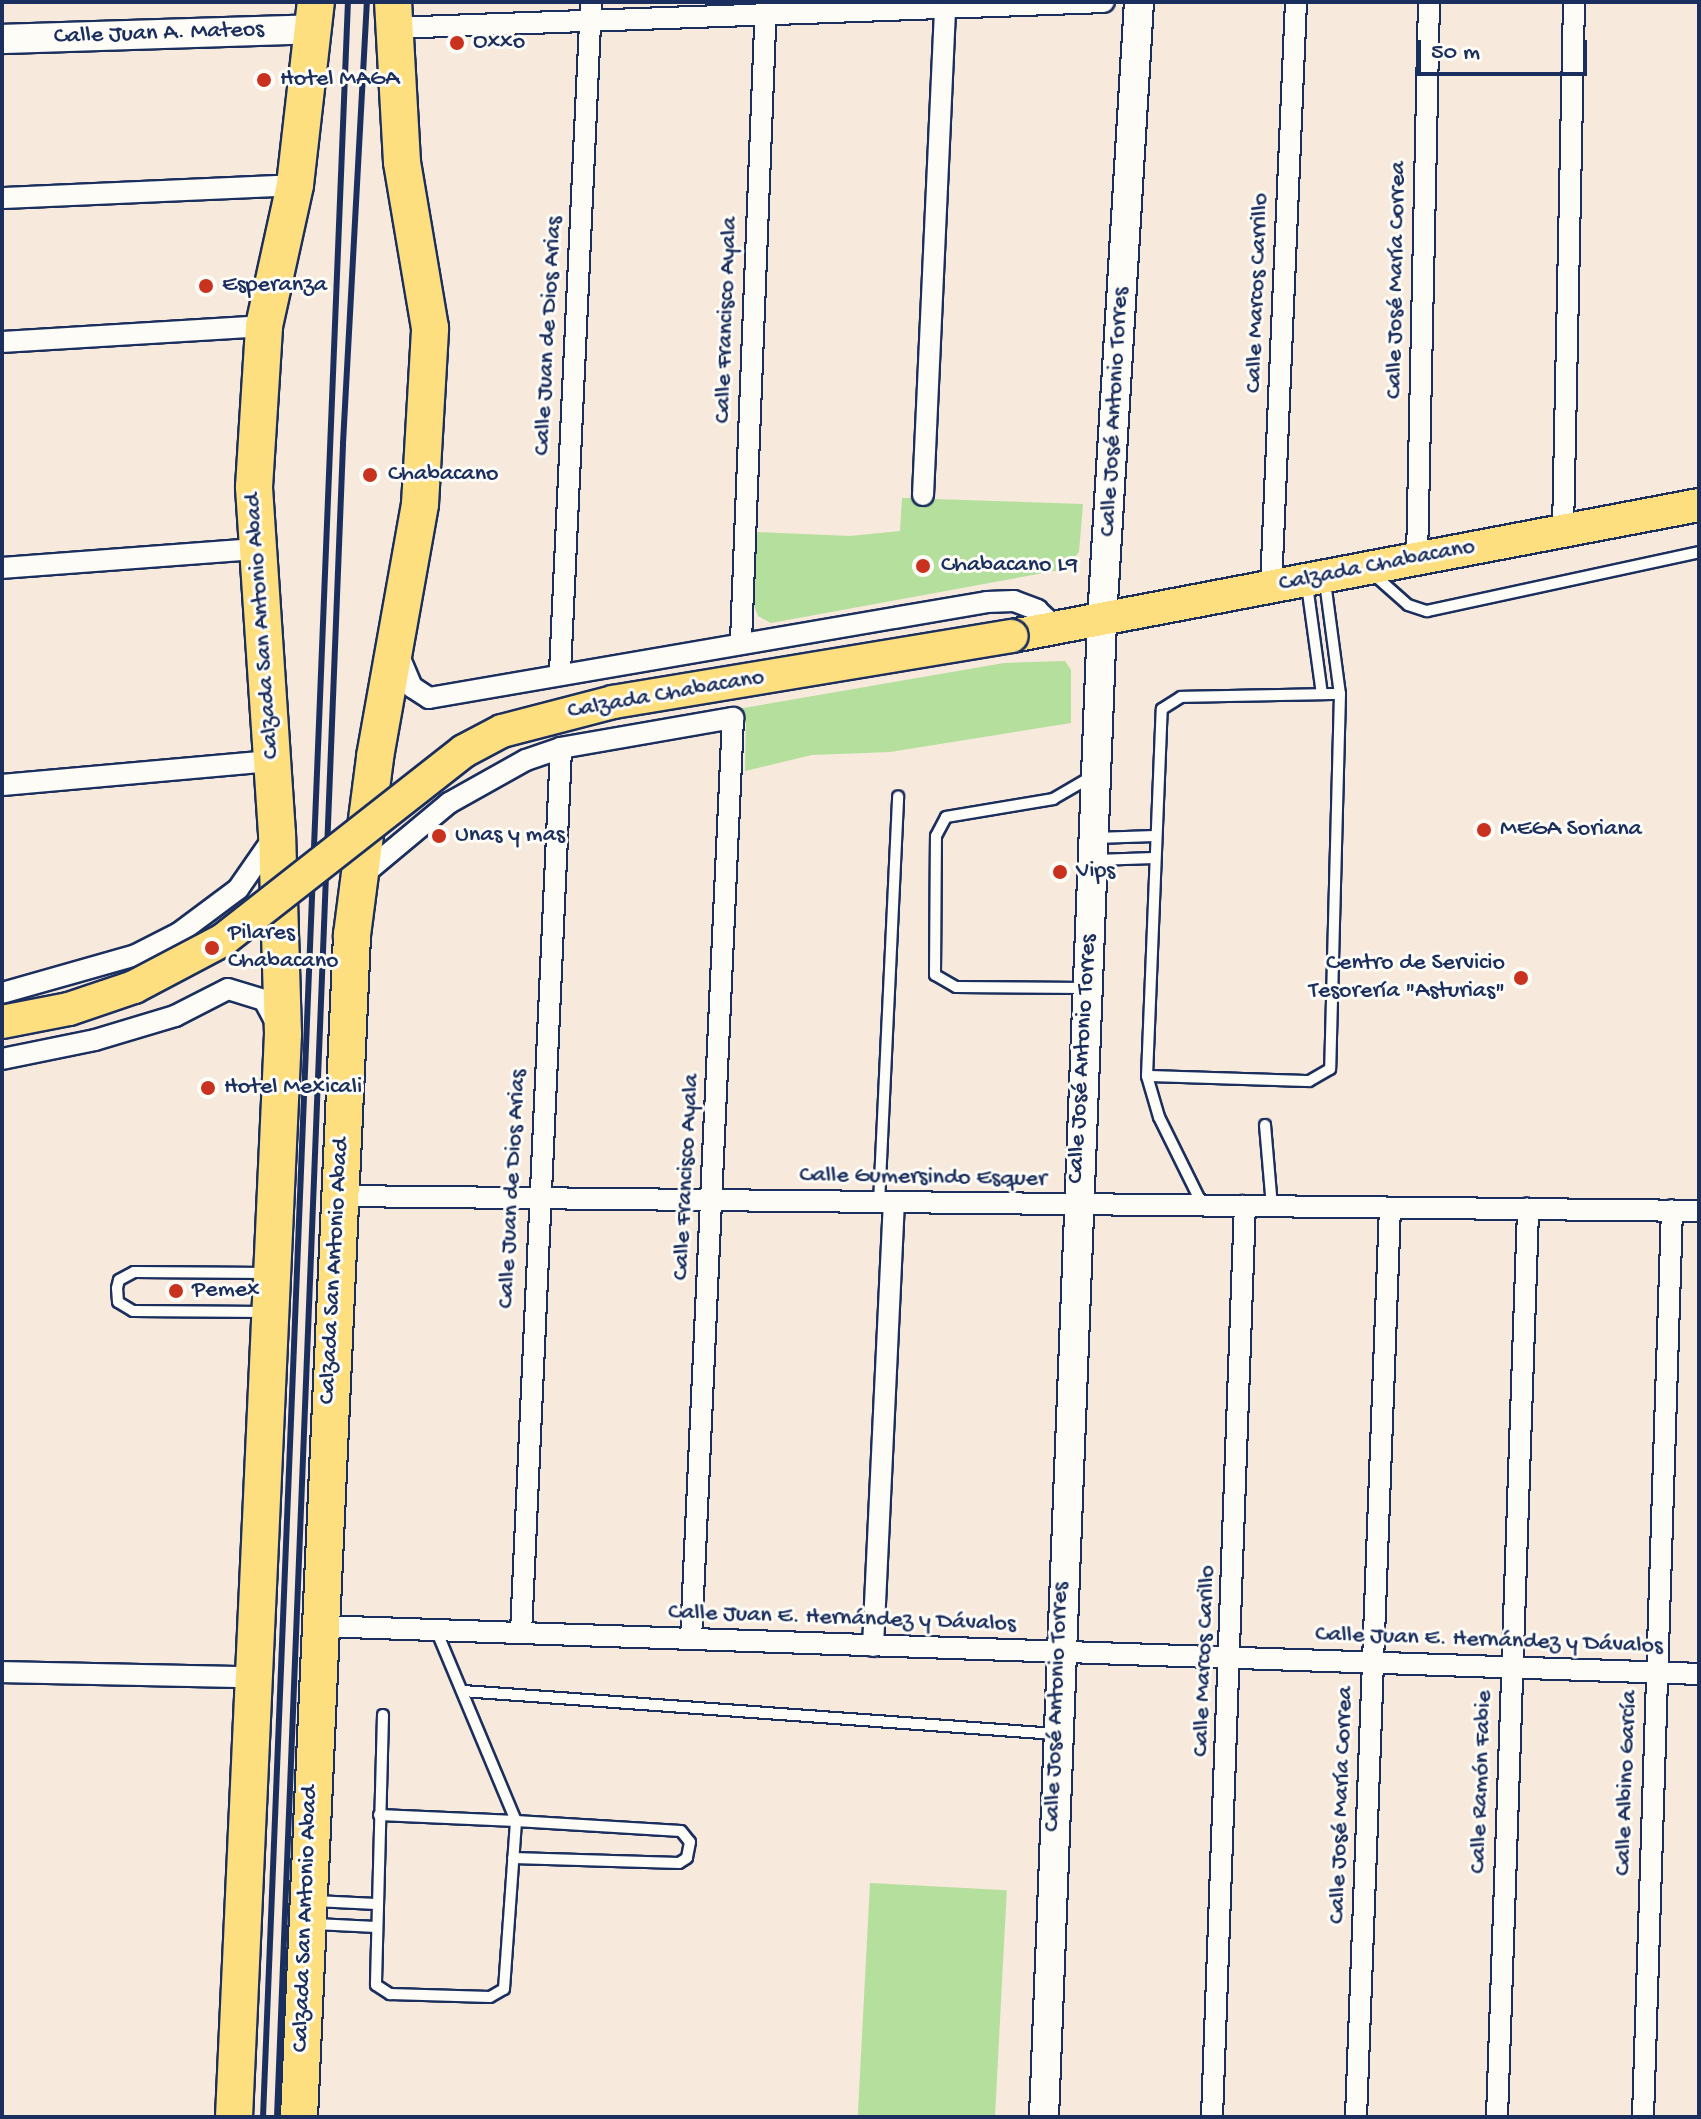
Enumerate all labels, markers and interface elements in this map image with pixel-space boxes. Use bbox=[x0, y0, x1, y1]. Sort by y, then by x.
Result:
street label: Calle Juan A. Mateos bbox=[53, 16, 265, 52]
scale bar bbox=[1421, 24, 1591, 74]
place label: Oxxo bbox=[473, 29, 525, 57]
marker: Oxxo bbox=[448, 34, 466, 52]
text: 50 m bbox=[1431, 39, 1480, 68]
place label: Hotel MAGA bbox=[280, 66, 399, 94]
marker: Hotel MAGA bbox=[255, 71, 273, 89]
street label: Calle José María Correa bbox=[1381, 161, 1413, 399]
street label: Calle Marcos Carrillo bbox=[1240, 192, 1276, 394]
street label: Calle Juan de Dios Arias bbox=[528, 216, 570, 456]
street label: Calle Francisco Ayala bbox=[709, 216, 745, 424]
place label: Esperanza bbox=[222, 272, 327, 300]
marker: Esperanza bbox=[197, 277, 215, 295]
street label: Calle José Antonio Torres bbox=[1094, 287, 1136, 537]
place label: Chabacano bbox=[388, 461, 499, 489]
marker: Chabacano bbox=[359, 464, 381, 486]
street label: Calzada San Antonio Abad bbox=[239, 492, 287, 760]
street label: Calzada Chabacano bbox=[1277, 533, 1477, 599]
place label: Chabacano L9 bbox=[941, 552, 1078, 580]
marker: Chabacano L9 bbox=[912, 555, 934, 577]
street label: Calzada Chabacano bbox=[565, 664, 767, 726]
place label: MEGA Soriana bbox=[1500, 816, 1642, 844]
marker: MEGA Soriana bbox=[1475, 821, 1493, 839]
place label: Unas y mas bbox=[455, 822, 565, 850]
marker: Unas y mas bbox=[430, 827, 448, 845]
place label: Vips bbox=[1076, 858, 1115, 886]
marker: Vips bbox=[1051, 863, 1069, 881]
place label: Pilares Chabacano bbox=[228, 920, 339, 976]
street label: Calle José Antonio Torres bbox=[1062, 934, 1104, 1184]
marker: Pilares Chabacano bbox=[203, 939, 221, 957]
place label: Centro de Servicio Tesorería "Asturias" bbox=[1309, 950, 1505, 1006]
marker: Centro de Servicio Tesorería "Asturias" bbox=[1512, 969, 1530, 987]
street label: Calle Juan de Dios Arias bbox=[492, 1069, 534, 1309]
street label: Calle Francisco Ayala bbox=[667, 1073, 707, 1281]
place label: Hotel Mexicali bbox=[224, 1074, 362, 1102]
marker: Hotel Mexicali bbox=[199, 1079, 217, 1097]
street label: Calzada San Antonio Abad bbox=[314, 1137, 356, 1405]
street label: Calle Gumersindo Esquer bbox=[799, 1161, 1047, 1195]
place label: Pemex bbox=[192, 1277, 260, 1305]
marker: Pemex bbox=[167, 1282, 185, 1300]
street label: Calle Marcos Carillo bbox=[1187, 1565, 1223, 1757]
street label: Calle José Antonio Torres bbox=[1038, 1582, 1076, 1832]
street label: Calle Juan E. Hernández y Dávalos bbox=[668, 1599, 1016, 1639]
street label: Calle Juan E. Hernández y Dávalos bbox=[1315, 1621, 1663, 1661]
street label: Calle José María Correa bbox=[1323, 1686, 1361, 1924]
street label: Calle Ramón Fabie bbox=[1464, 1690, 1500, 1874]
street label: Calle Albino García bbox=[1609, 1690, 1645, 1876]
street label: Calzada San Antonio Abad bbox=[287, 1785, 325, 2053]

